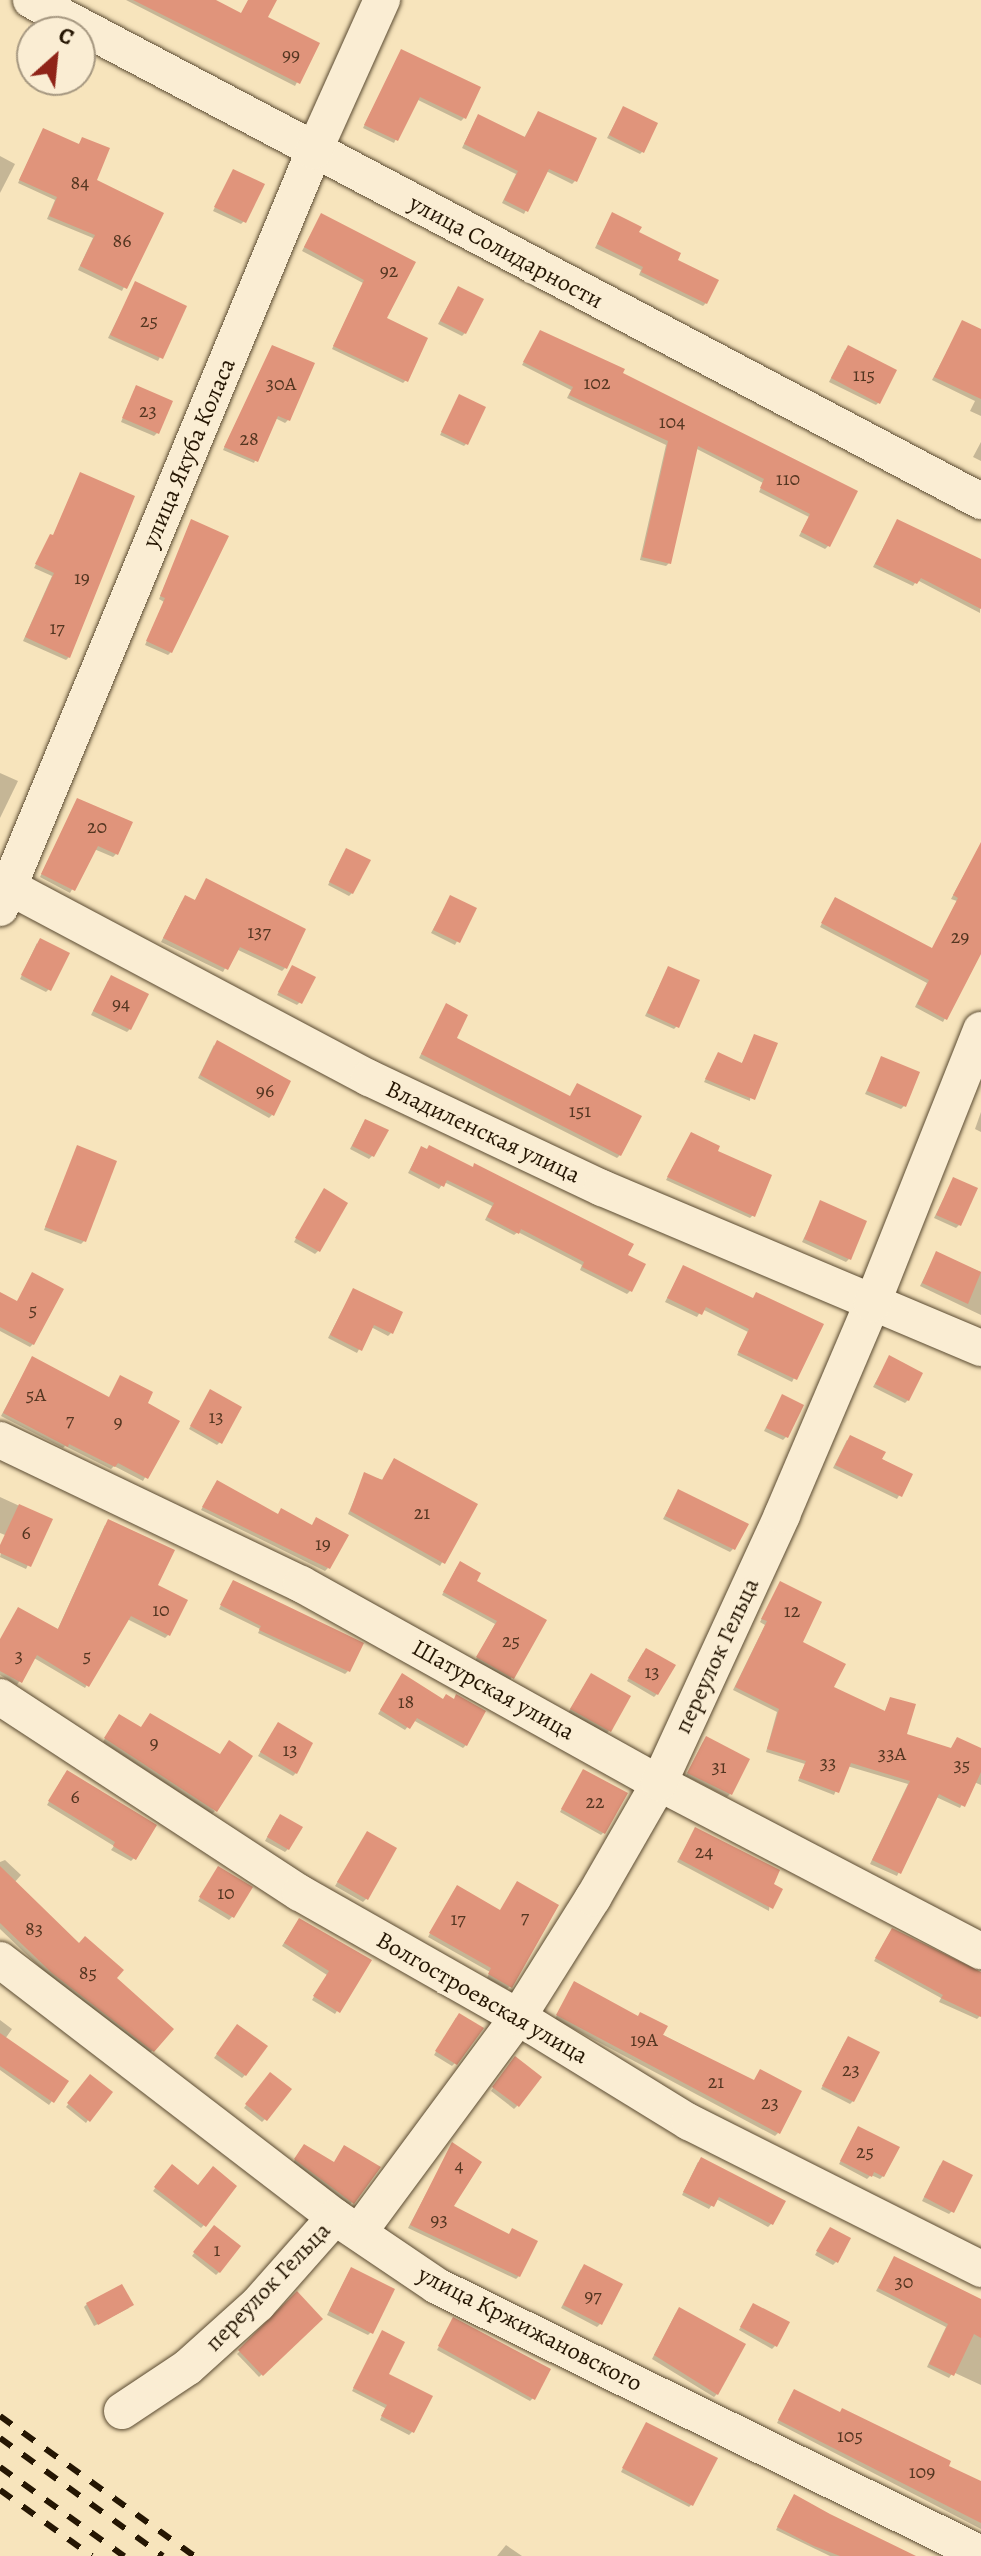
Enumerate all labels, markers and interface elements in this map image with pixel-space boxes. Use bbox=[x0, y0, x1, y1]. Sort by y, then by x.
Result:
north arrow bbox=[16, 16, 96, 96]
text: С bbox=[53, 20, 79, 53]
house number: 99 bbox=[282, 42, 300, 66]
house number: 84 bbox=[71, 170, 89, 194]
street label: улица Солидарности bbox=[404, 189, 608, 315]
house number: 86 bbox=[113, 228, 131, 252]
house number: 92 bbox=[380, 258, 398, 282]
house number: 25 bbox=[140, 308, 158, 332]
street label: улица Якуба Коласа bbox=[136, 354, 242, 552]
house number: 115 bbox=[853, 362, 875, 386]
house number: 102 bbox=[584, 370, 610, 394]
house number: 30А bbox=[266, 371, 296, 395]
house number: 23 bbox=[139, 398, 157, 422]
house number: 104 bbox=[659, 409, 685, 433]
house number: 28 bbox=[239, 426, 259, 450]
house number: 110 bbox=[776, 466, 800, 490]
house number: 19 bbox=[74, 565, 90, 589]
house number: 17 bbox=[49, 615, 65, 639]
house number: 20 bbox=[87, 814, 107, 838]
house number: 137 bbox=[247, 919, 271, 943]
house number: 29 bbox=[951, 924, 969, 948]
house number: 94 bbox=[112, 991, 130, 1015]
street label: Владиленская улица bbox=[381, 1074, 585, 1190]
house number: 96 bbox=[256, 1078, 274, 1102]
house number: 151 bbox=[569, 1098, 591, 1122]
house number: 5 bbox=[29, 1297, 37, 1321]
house number: 5А bbox=[26, 1382, 46, 1406]
house number: 13 bbox=[208, 1404, 224, 1428]
house number: 7 bbox=[66, 1407, 74, 1431]
house number: 9 bbox=[113, 1409, 123, 1433]
house number: 21 bbox=[414, 1500, 430, 1524]
house number: 6 bbox=[21, 1520, 31, 1544]
house number: 19 bbox=[315, 1531, 331, 1555]
street label: переулок Гельца bbox=[668, 1574, 766, 1738]
house number: 10 bbox=[152, 1597, 170, 1621]
house number: 12 bbox=[784, 1598, 800, 1622]
house number: 25 bbox=[502, 1628, 520, 1652]
street label: Шатурская улица bbox=[407, 1633, 579, 1747]
house number: 3 bbox=[15, 1643, 23, 1667]
house number: 5 bbox=[83, 1643, 91, 1667]
house number: 13 bbox=[644, 1659, 660, 1683]
house number: 18 bbox=[398, 1689, 414, 1713]
house number: 9 bbox=[149, 1730, 159, 1754]
house number: 13 bbox=[282, 1737, 298, 1761]
house number: 33А bbox=[878, 1741, 906, 1765]
house number: 33 bbox=[820, 1750, 836, 1774]
house number: 35 bbox=[954, 1752, 970, 1776]
house number: 31 bbox=[711, 1754, 727, 1778]
house number: 6 bbox=[70, 1784, 80, 1808]
house number: 22 bbox=[586, 1789, 604, 1813]
house number: 24 bbox=[695, 1839, 713, 1863]
house number: 10 bbox=[217, 1880, 235, 1904]
house number: 7 bbox=[521, 1904, 529, 1928]
house number: 17 bbox=[450, 1906, 466, 1930]
house number: 83 bbox=[25, 1916, 43, 1940]
street label: Волгостроевская улица bbox=[371, 1926, 593, 2070]
house number: 85 bbox=[79, 1960, 97, 1984]
house number: 19А bbox=[630, 2027, 658, 2051]
house number: 23 bbox=[842, 2057, 860, 2081]
house number: 21 bbox=[708, 2069, 724, 2093]
house number: 23 bbox=[761, 2090, 779, 2114]
house number: 25 bbox=[856, 2139, 874, 2163]
house number: 4 bbox=[454, 2153, 464, 2177]
house number: 93 bbox=[430, 2207, 448, 2231]
street label: переулок Гельца bbox=[199, 2216, 337, 2358]
house number: 1 bbox=[214, 2237, 220, 2261]
street label: улица Кржижановского bbox=[413, 2260, 647, 2398]
house number: 30 bbox=[895, 2269, 913, 2293]
house number: 97 bbox=[584, 2283, 602, 2307]
house number: 105 bbox=[837, 2423, 863, 2447]
house number: 109 bbox=[909, 2459, 935, 2483]

